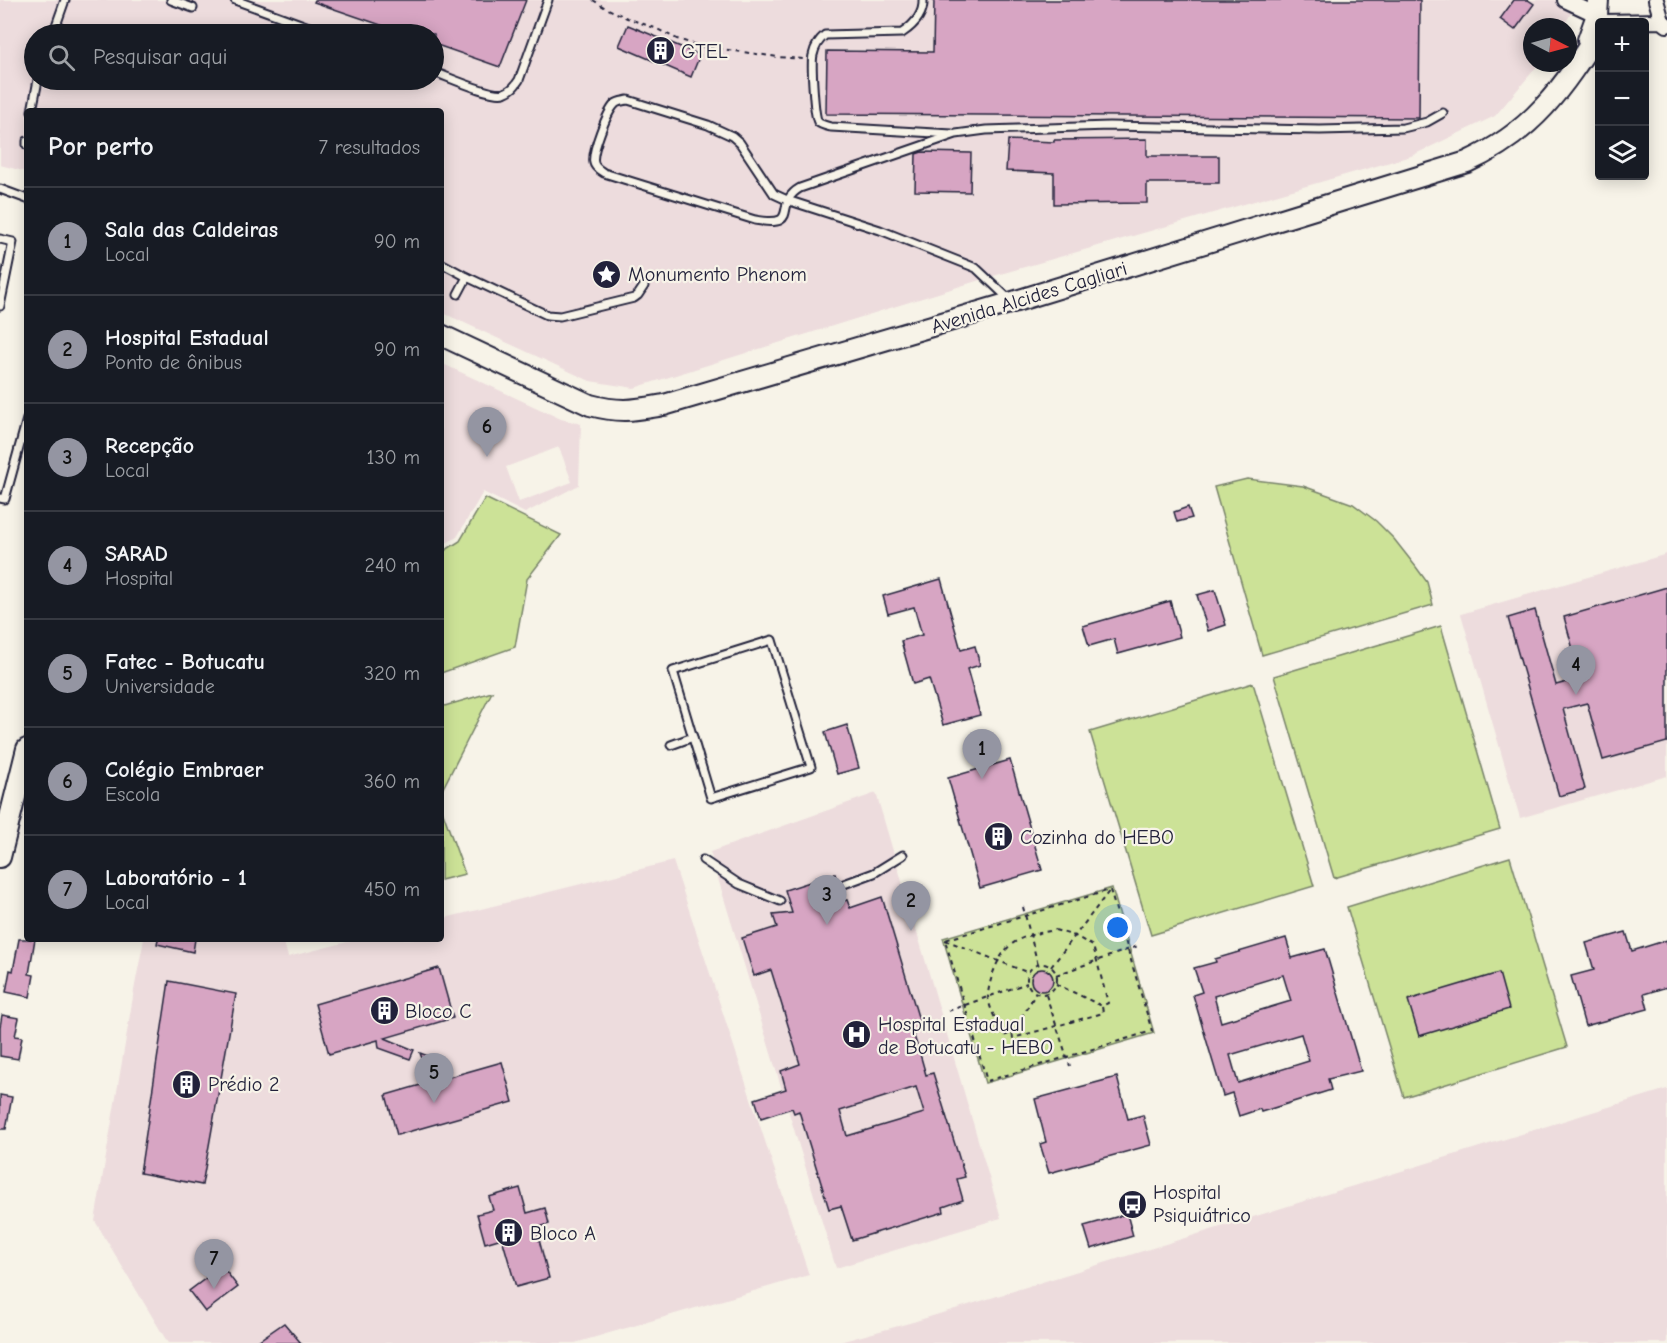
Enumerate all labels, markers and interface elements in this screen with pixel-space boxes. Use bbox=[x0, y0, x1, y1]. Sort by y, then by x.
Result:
north arrow bbox=[1523, 18, 1577, 72]
map controls bbox=[1595, 18, 1649, 180]
button: + bbox=[1595, 18, 1649, 72]
search box bbox=[24, 24, 444, 90]
building icon: GTEL bbox=[644, 35, 676, 67]
place label: GTEL bbox=[681, 40, 728, 63]
icon: search bbox=[45, 41, 78, 74]
text: Pesquisar aqui bbox=[93, 44, 228, 70]
button: − bbox=[1595, 72, 1649, 126]
button: layers bbox=[1595, 126, 1649, 180]
text: Por perto bbox=[48, 132, 154, 162]
text: 7 resultados bbox=[319, 136, 420, 159]
text: Sala das Caldeiras bbox=[105, 217, 278, 243]
text: 1 bbox=[64, 230, 71, 253]
text: 90 m bbox=[374, 230, 420, 253]
text: Local bbox=[105, 243, 150, 266]
street label: Avenida Alcides Cagliari bbox=[928, 257, 1130, 338]
place icon: Monumento Phenom bbox=[591, 258, 623, 290]
place label: Monumento Phenom bbox=[628, 263, 807, 286]
text: Hospital Estadual bbox=[105, 325, 269, 351]
text: 2 bbox=[63, 338, 72, 361]
text: 90 m bbox=[374, 338, 420, 361]
text: Ponto de ônibus bbox=[105, 351, 242, 374]
pin: 6 bbox=[468, 408, 506, 457]
text: Recepção bbox=[105, 433, 194, 459]
text: 3 bbox=[63, 446, 72, 469]
text: 130 m bbox=[367, 446, 420, 469]
text: Local bbox=[105, 459, 150, 482]
text: SARAD bbox=[105, 541, 168, 567]
text: 4 bbox=[63, 554, 72, 577]
text: 240 m bbox=[365, 554, 420, 577]
text: Hospital bbox=[105, 567, 173, 590]
pin: 4 bbox=[1556, 646, 1596, 695]
text: Fatec - Botucatu bbox=[105, 649, 265, 675]
text: 5 bbox=[62, 662, 73, 685]
text: 320 m bbox=[364, 662, 420, 685]
text: Universidade bbox=[105, 675, 215, 698]
pin: 1 bbox=[962, 730, 1002, 779]
text: Colégio Embraer bbox=[105, 757, 263, 783]
text: 6 bbox=[62, 770, 73, 793]
text: 360 m bbox=[364, 770, 420, 793]
text: Escola bbox=[105, 783, 160, 806]
building icon: Cozinha do HEBO bbox=[983, 821, 1015, 853]
place label: Cozinha do HEBO bbox=[1020, 826, 1174, 849]
text: Laboratório - 1 bbox=[105, 865, 247, 891]
pin: 3 bbox=[808, 876, 846, 925]
text: 7 bbox=[63, 878, 72, 901]
text: 450 m bbox=[364, 878, 420, 901]
pin: 2 bbox=[892, 882, 930, 931]
text: Local bbox=[105, 891, 150, 914]
your location bbox=[1103, 913, 1132, 942]
building icon: Bloco C bbox=[368, 995, 400, 1027]
place label: Bloco C bbox=[405, 1000, 472, 1023]
place label: Hospital Estadual de Botucatu - HEBO bbox=[878, 1013, 1053, 1059]
hospital icon: Hospital Estadual de Botucatu - HEBO bbox=[841, 1019, 873, 1051]
pin: 5 bbox=[414, 1054, 454, 1103]
building icon: Prédio 2 bbox=[171, 1068, 203, 1100]
place label: Prédio 2 bbox=[208, 1073, 279, 1096]
place label: Hospital Psiquiátrico bbox=[1153, 1181, 1251, 1227]
bus stop icon: Hospital Psiquiátrico bbox=[1116, 1188, 1148, 1220]
building icon: Bloco A bbox=[493, 1217, 525, 1249]
place label: Bloco A bbox=[530, 1222, 596, 1245]
pin: 7 bbox=[194, 1240, 234, 1289]

